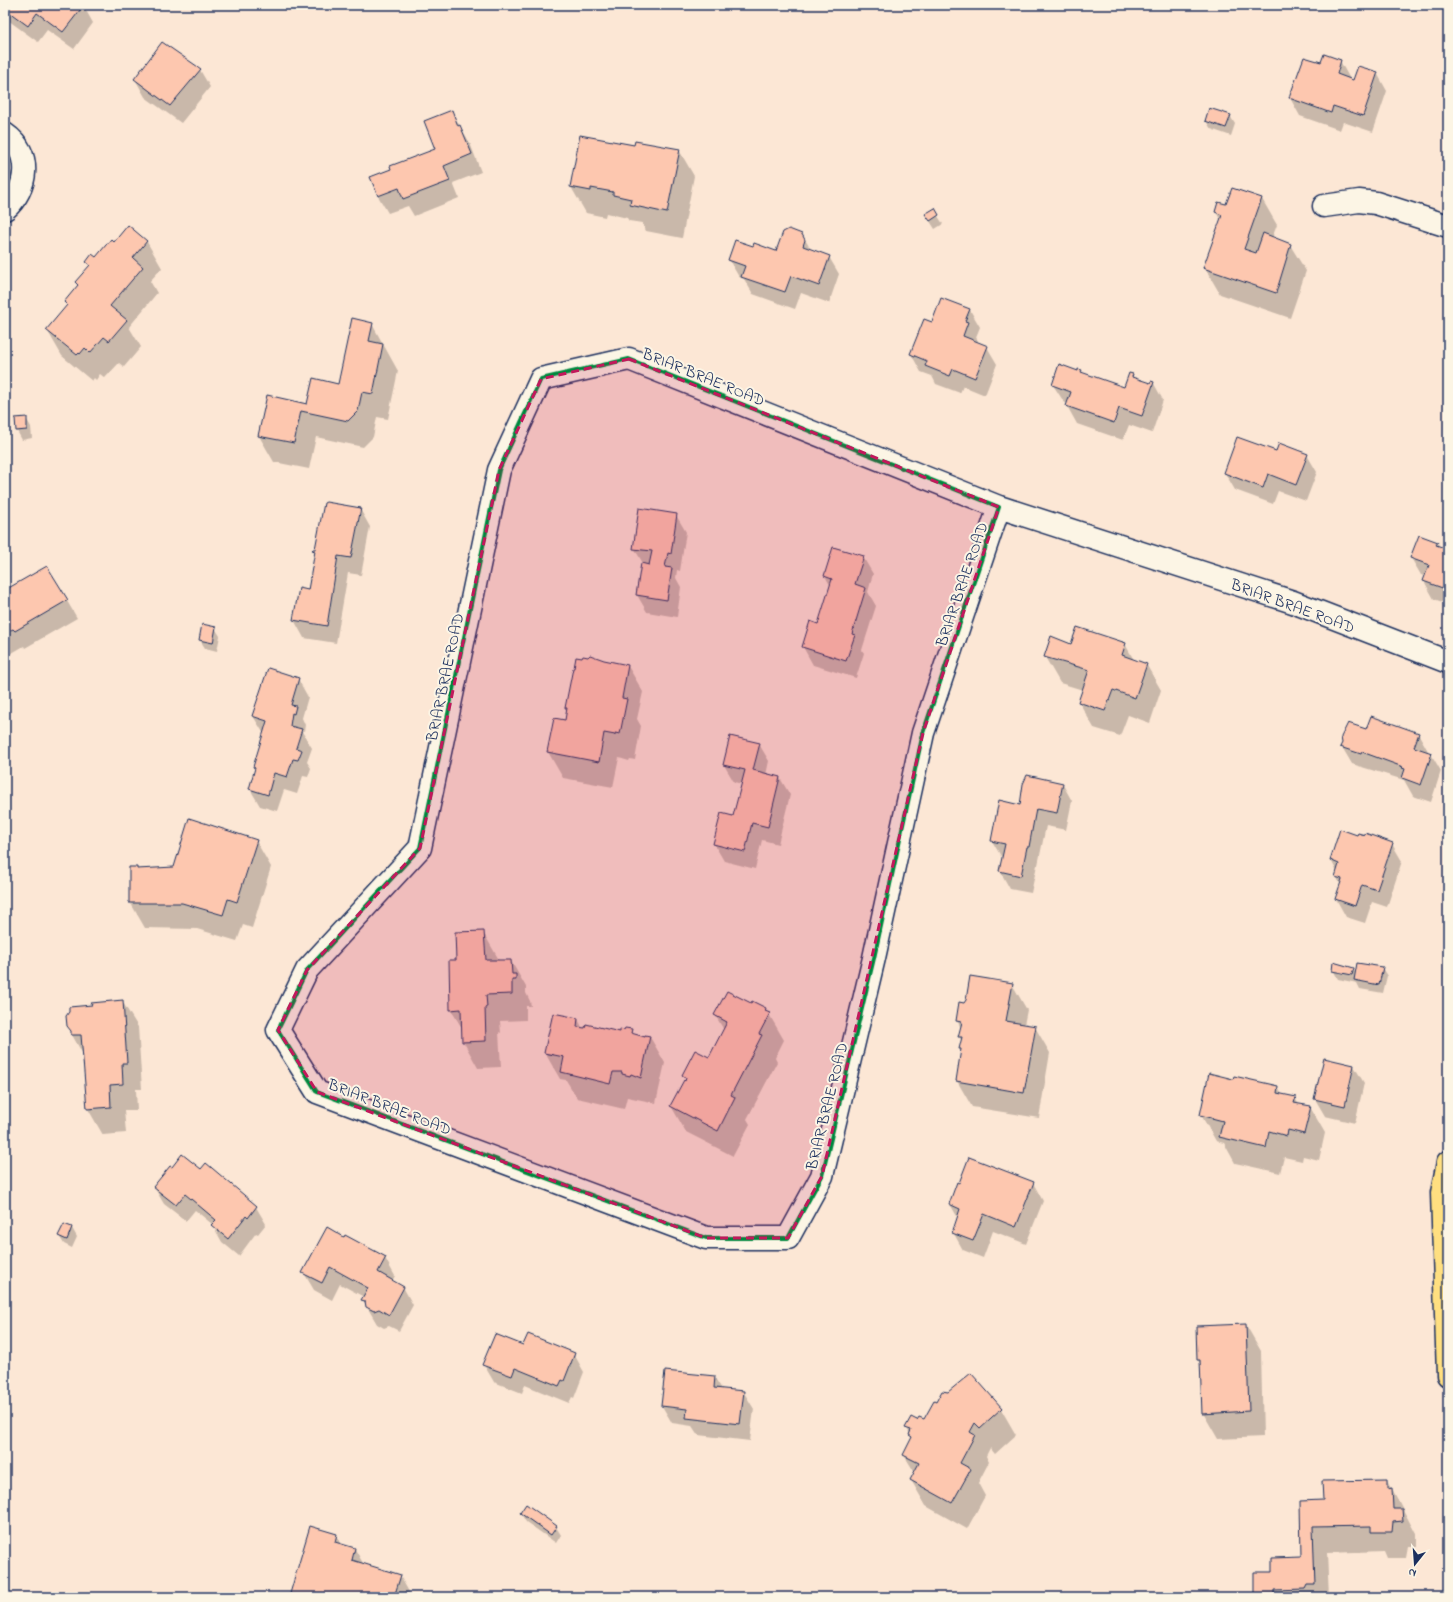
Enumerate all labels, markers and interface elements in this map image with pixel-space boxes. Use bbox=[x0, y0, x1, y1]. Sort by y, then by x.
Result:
street label: BRIAR BRAE ROAD bbox=[637, 342, 768, 413]
street label: BRIAR BRAE ROAD bbox=[930, 519, 995, 651]
street label: BRIAR BRAE ROAD bbox=[1226, 573, 1358, 640]
street label: BRIAR BRAE ROAD bbox=[420, 611, 471, 745]
street label: BRIAR BRAE ROAD bbox=[800, 1040, 855, 1174]
street label: BRIAR BRAE ROAD bbox=[323, 1073, 454, 1142]
north arrow bbox=[1395, 1544, 1435, 1584]
text: N bbox=[1406, 1564, 1418, 1581]

